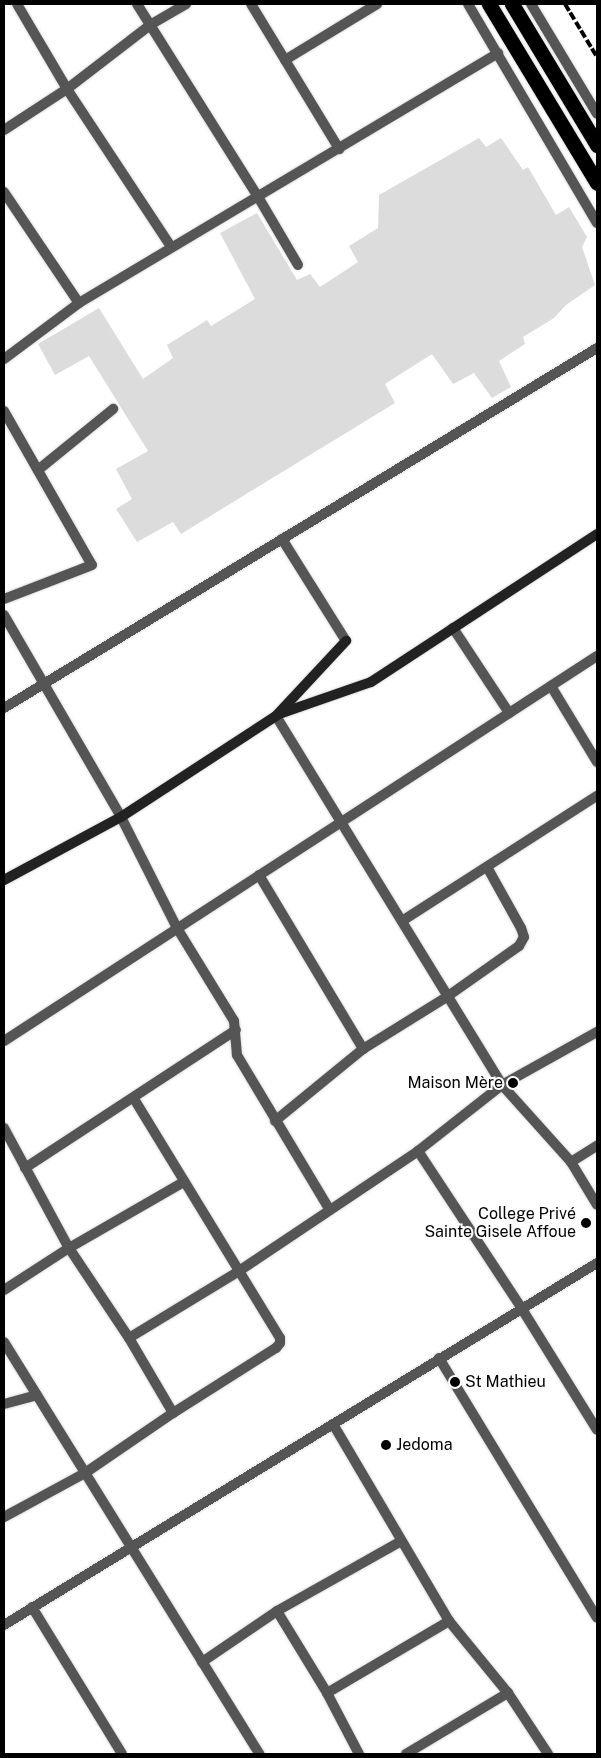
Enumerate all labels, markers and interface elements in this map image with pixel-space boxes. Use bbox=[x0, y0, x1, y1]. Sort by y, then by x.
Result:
place label: Maison Mère bbox=[408, 1073, 503, 1093]
marker: Maison Mère bbox=[507, 1077, 519, 1089]
place label: College Privé Sainte Gisele Affoue bbox=[424, 1204, 576, 1242]
marker: College Privé Sainte Gisele Affoue bbox=[580, 1217, 592, 1229]
place label: St Mathieu bbox=[465, 1372, 546, 1392]
marker: St Mathieu bbox=[449, 1376, 461, 1388]
place label: Jedoma bbox=[396, 1435, 453, 1455]
marker: Jedoma bbox=[380, 1439, 392, 1451]

